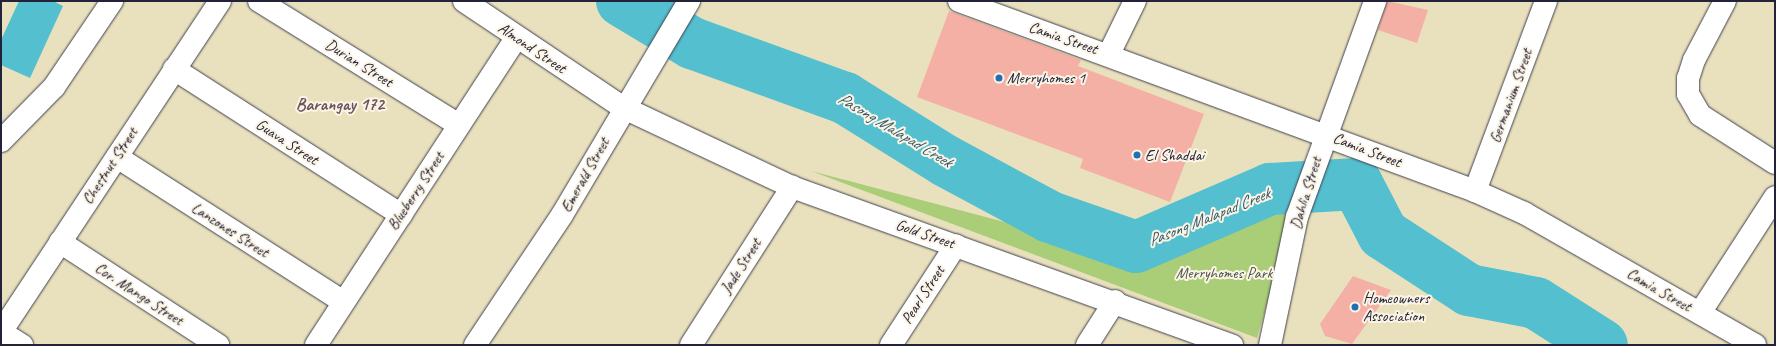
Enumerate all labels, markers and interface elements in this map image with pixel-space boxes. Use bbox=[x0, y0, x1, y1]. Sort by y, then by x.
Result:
street label: Camia Street bbox=[1026, 17, 1100, 59]
street label: Almond Street bbox=[494, 18, 570, 78]
street label: Durian Street bbox=[322, 35, 396, 91]
street label: Germanium Street bbox=[1485, 46, 1537, 146]
place label: Merryhomes 1 bbox=[1007, 68, 1085, 88]
marker: Merryhomes 1 bbox=[994, 73, 1004, 83]
water label: Pasong Malapad Creek bbox=[834, 88, 956, 172]
district label: Barangay 172 bbox=[296, 93, 384, 115]
street label: Guava Street bbox=[252, 115, 322, 169]
street label: Chestnut Street bbox=[78, 124, 142, 208]
street label: Camia Street bbox=[1330, 128, 1404, 172]
street label: Emerald Street bbox=[556, 134, 614, 216]
place label: El Shaddai bbox=[1145, 145, 1205, 165]
street label: Blueberry Street bbox=[383, 148, 449, 234]
marker: El Shaddai bbox=[1132, 150, 1142, 160]
street label: Dahlia Street bbox=[1286, 155, 1326, 231]
water label: Pasong Malapad Creek bbox=[1145, 183, 1273, 251]
street label: Lanzones Street bbox=[188, 198, 272, 262]
street label: Gold Street bbox=[893, 215, 957, 253]
street label: Jade Street bbox=[716, 235, 766, 297]
street label: Cor. Mango Street bbox=[91, 258, 187, 330]
street label: Pearl Street bbox=[897, 262, 949, 328]
park label: Merryhomes Park bbox=[1176, 263, 1272, 283]
street label: Camia Street bbox=[1623, 264, 1695, 316]
place label: Homeowners Association bbox=[1363, 288, 1429, 326]
marker: Homeowners Association bbox=[1350, 302, 1360, 312]

